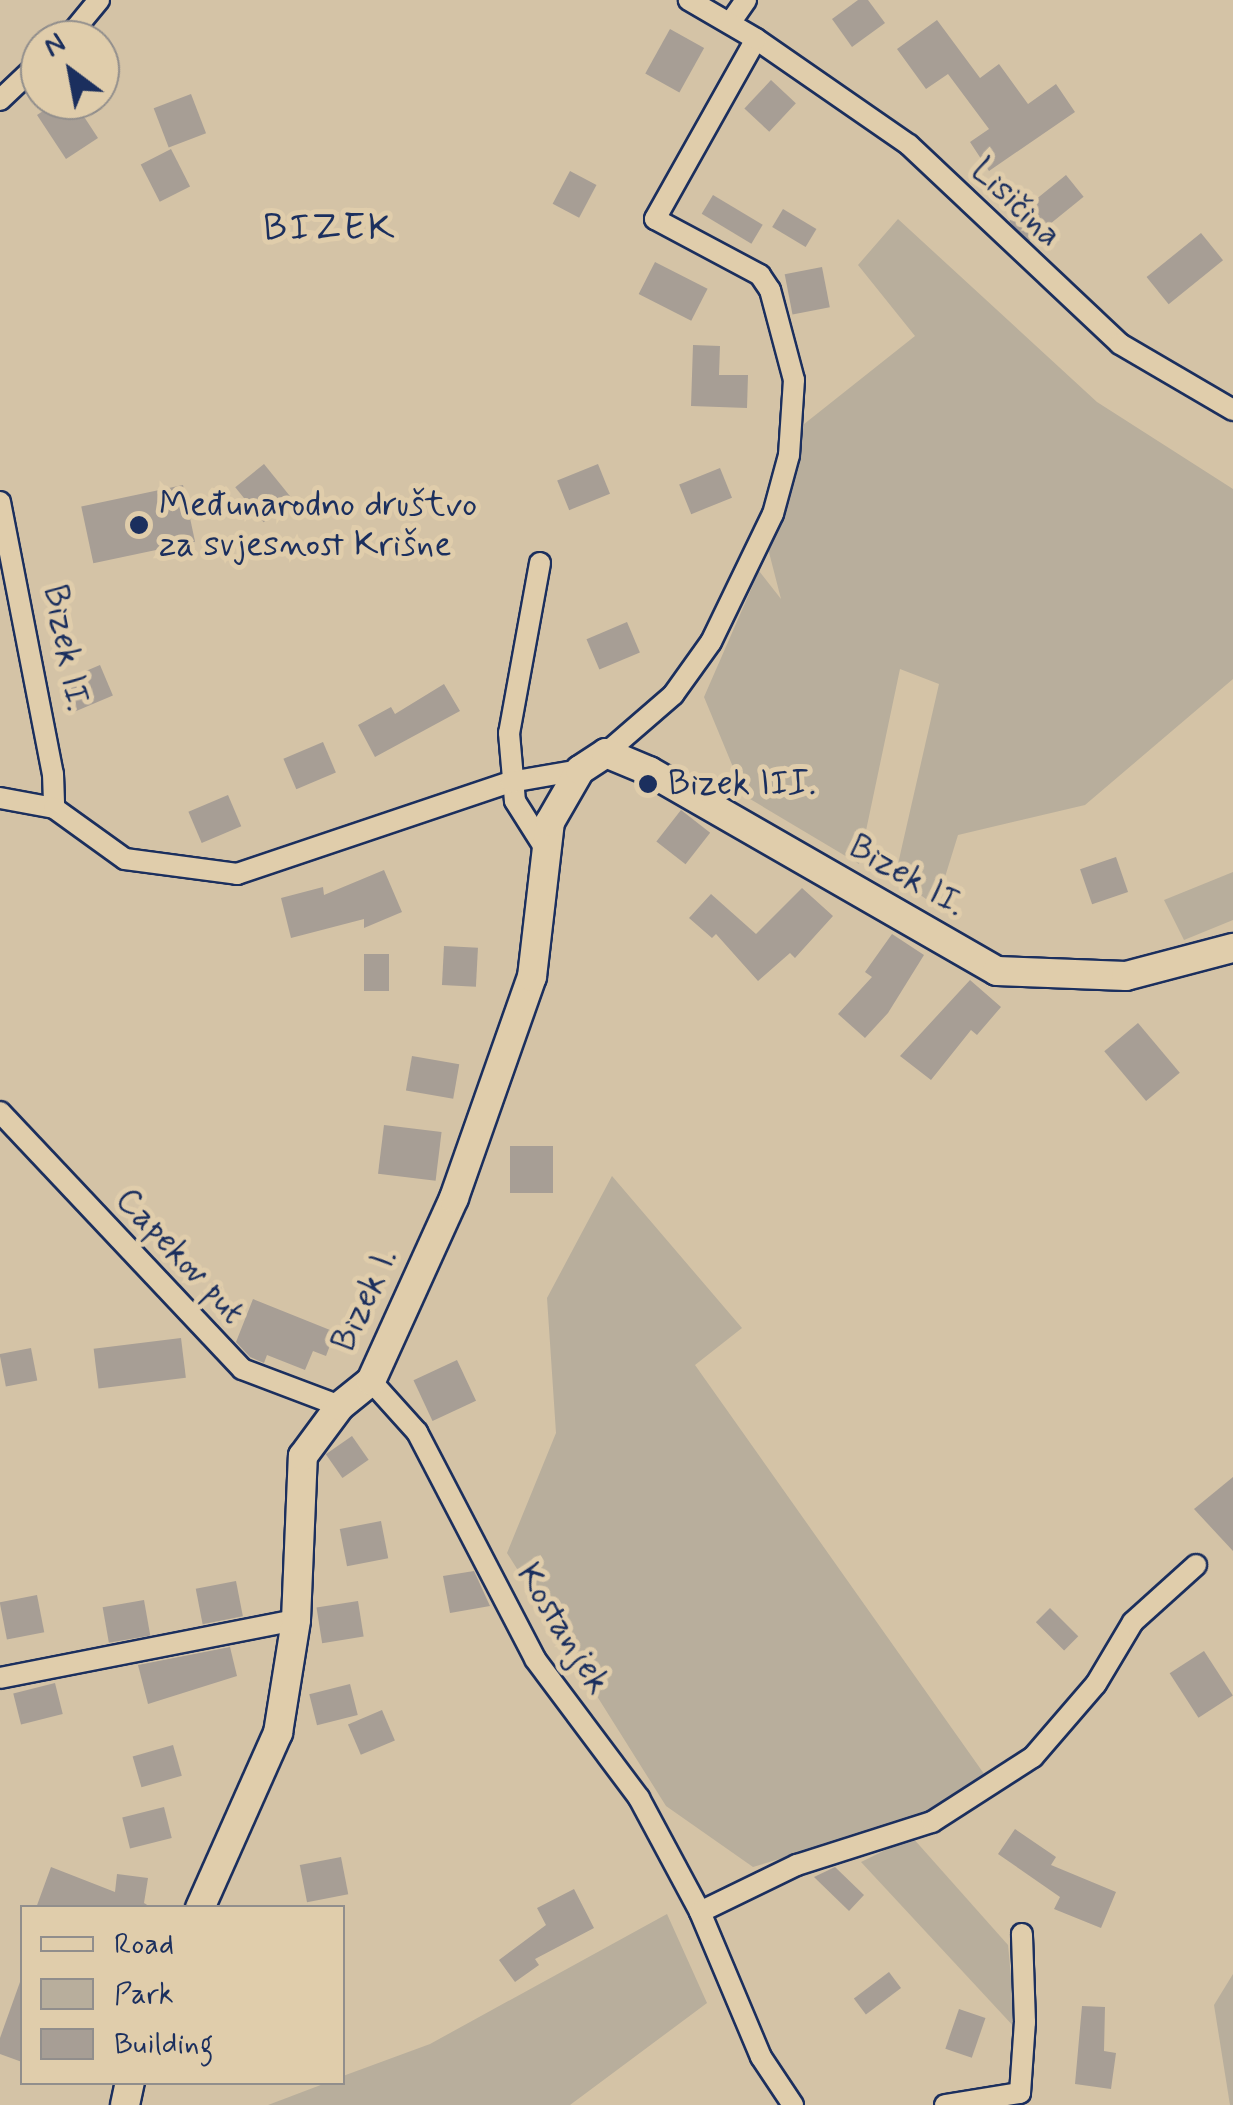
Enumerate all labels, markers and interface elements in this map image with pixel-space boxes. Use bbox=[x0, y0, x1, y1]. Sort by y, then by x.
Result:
north arrow bbox=[20, 20, 120, 120]
text: N bbox=[37, 25, 73, 66]
street label: Lisičina bbox=[962, 150, 1070, 256]
district label: BIZEK bbox=[265, 206, 395, 252]
place label: Međunarodno društvo za svjesnost Krišne bbox=[159, 484, 479, 566]
marker: Međunarodno društvo za svjesnost Krišne bbox=[128, 514, 150, 536]
street label: Bizek II. bbox=[32, 576, 100, 720]
place label: Bizek III. bbox=[668, 763, 816, 805]
marker: Bizek III. bbox=[637, 773, 659, 795]
street label: Bizek II. bbox=[837, 823, 977, 929]
street label: Capekov put bbox=[106, 1179, 254, 1333]
street label: Bizek I. bbox=[321, 1238, 409, 1362]
street label: Kostanjek bbox=[507, 1556, 619, 1702]
legend bbox=[20, 1905, 345, 2085]
text: Road bbox=[114, 1925, 174, 1964]
text: Park bbox=[114, 1975, 174, 2014]
text: Building bbox=[114, 2025, 213, 2064]

